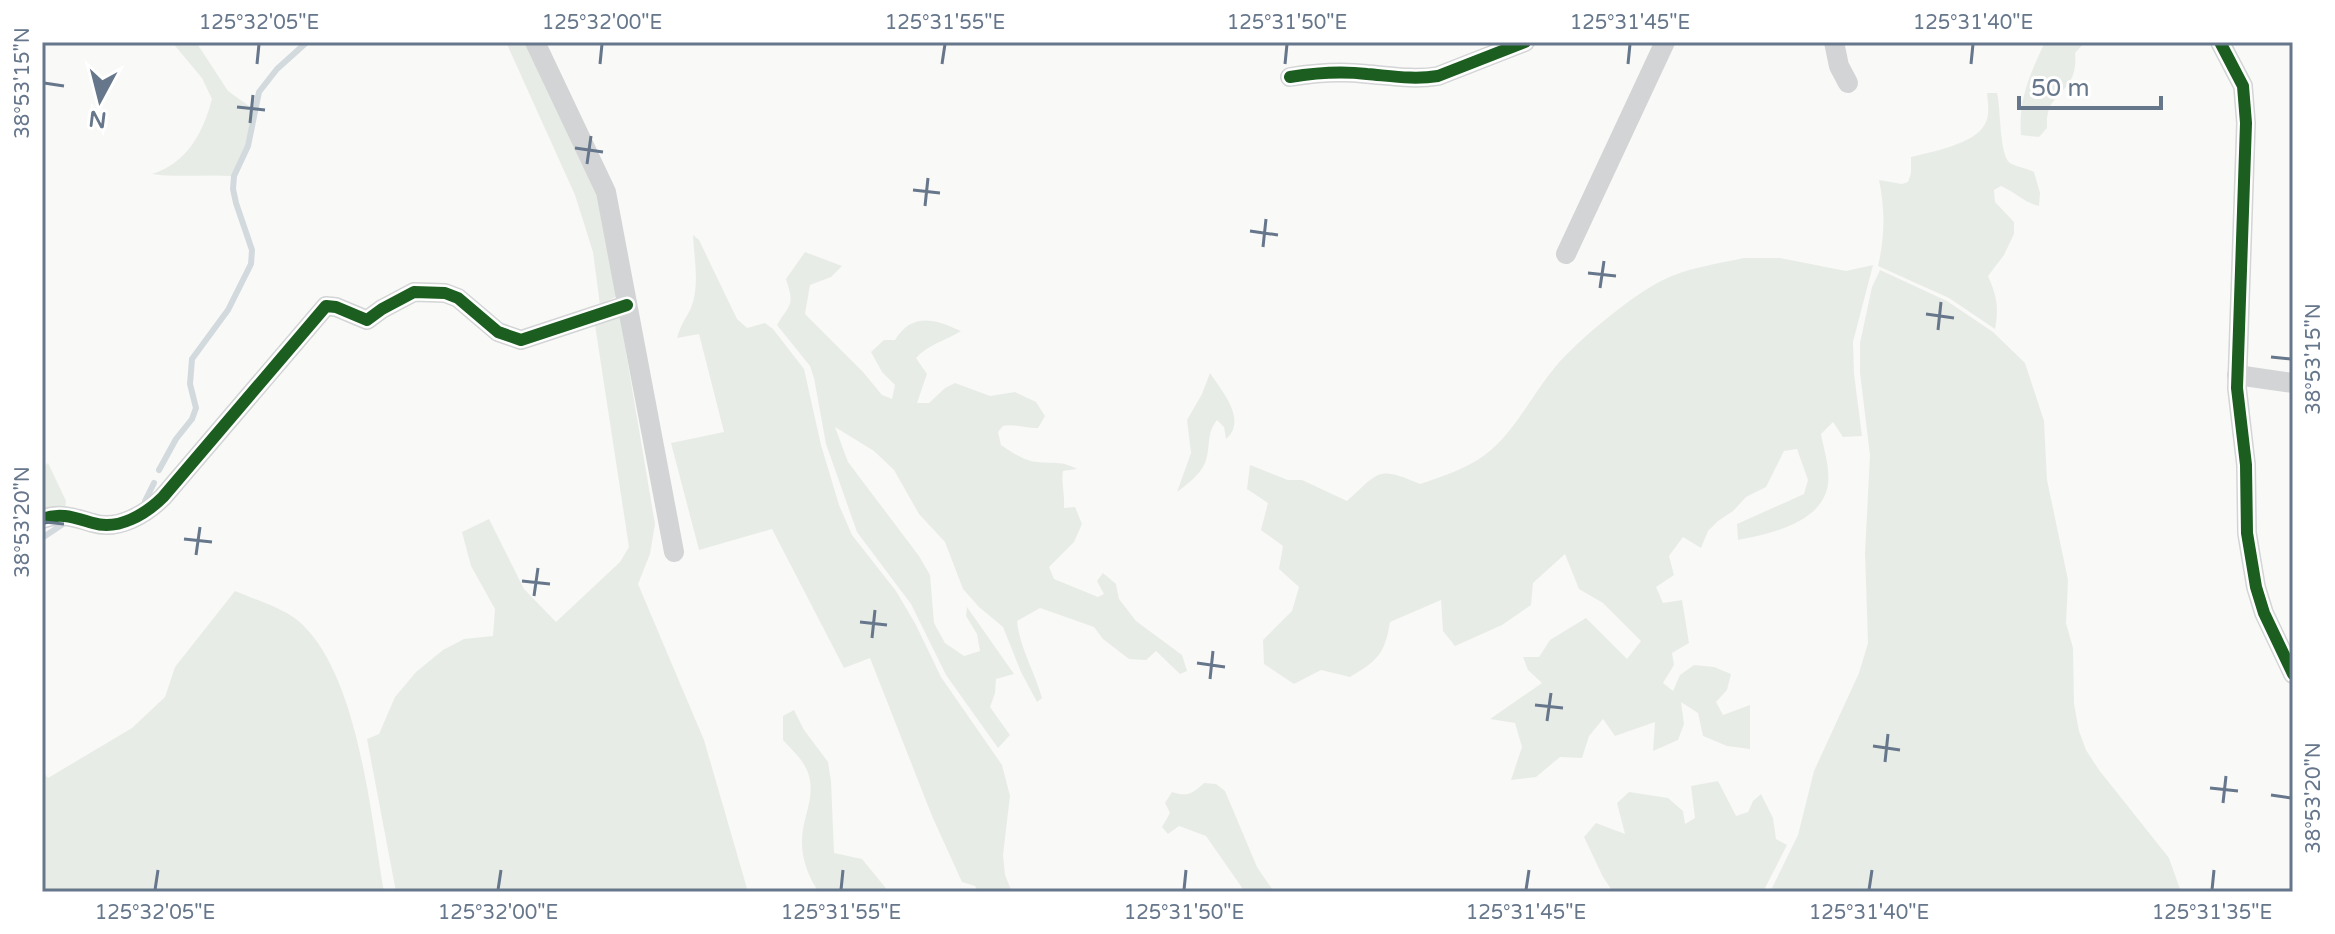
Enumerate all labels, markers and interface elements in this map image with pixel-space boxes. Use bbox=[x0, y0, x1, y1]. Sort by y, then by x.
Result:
text: 125°32'05"E bbox=[199, 11, 319, 35]
text: 125°32'00"E bbox=[542, 11, 662, 35]
text: 125°31'55"E bbox=[885, 11, 1005, 35]
text: 125°31'50"E bbox=[1227, 11, 1347, 35]
text: 125°31'45"E bbox=[1570, 11, 1690, 35]
text: 125°31'40"E bbox=[1913, 11, 2033, 35]
text: 38°53'15"N bbox=[11, 27, 35, 139]
north arrow bbox=[60, 60, 140, 140]
scale bar bbox=[2019, 60, 2161, 110]
text: 50 m bbox=[2031, 74, 2089, 103]
text: N bbox=[87, 105, 108, 133]
text: 38°53'15"N bbox=[2302, 303, 2326, 415]
text: 38°53'20"N bbox=[11, 466, 35, 578]
text: 38°53'20"N bbox=[2302, 742, 2326, 854]
text: 125°32'05"E bbox=[95, 901, 215, 925]
text: 125°32'00"E bbox=[438, 901, 558, 925]
text: 125°31'55"E bbox=[781, 901, 901, 925]
text: 125°31'50"E bbox=[1124, 901, 1244, 925]
text: 125°31'45"E bbox=[1466, 901, 1586, 925]
text: 125°31'40"E bbox=[1809, 901, 1929, 925]
text: 125°31'35"E bbox=[2152, 901, 2272, 925]

